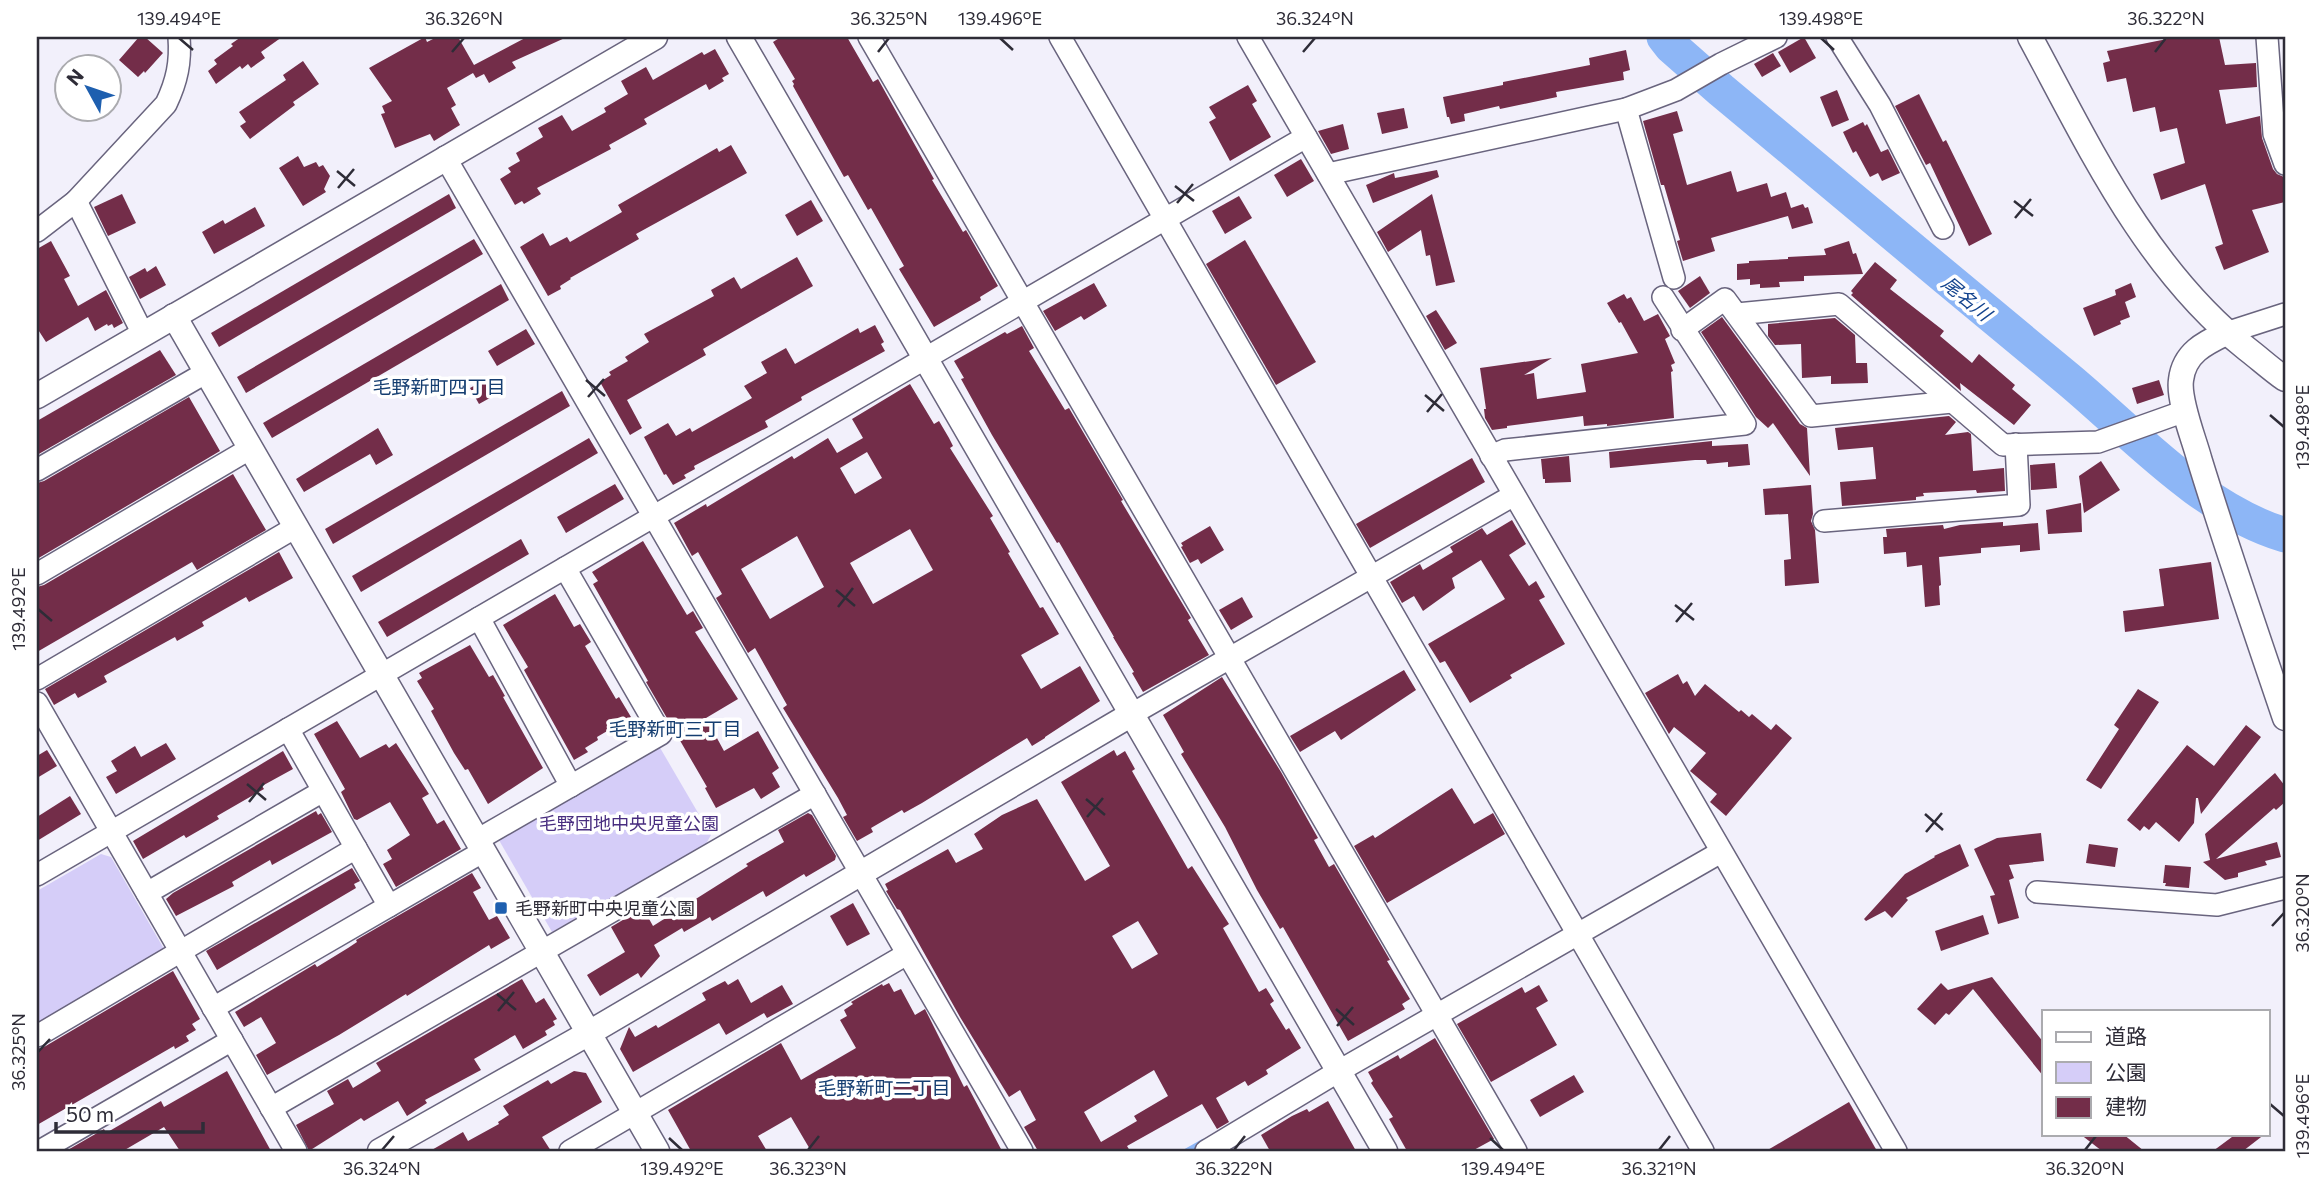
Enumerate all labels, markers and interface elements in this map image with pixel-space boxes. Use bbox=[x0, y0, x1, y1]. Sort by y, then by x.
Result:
text: 139.494°E bbox=[137, 7, 221, 29]
text: 36.326°N bbox=[425, 7, 503, 29]
text: 36.325°N bbox=[850, 7, 928, 29]
text: 139.496°E bbox=[958, 7, 1042, 29]
text: 36.324°N bbox=[1276, 7, 1354, 29]
text: 139.498°E bbox=[1779, 7, 1863, 29]
text: 36.322°N bbox=[2127, 7, 2205, 29]
north arrow bbox=[52, 52, 122, 122]
text: N bbox=[61, 64, 88, 90]
water label: 尾名川 bbox=[1938, 271, 1998, 326]
district label: 毛野新町四丁目 bbox=[372, 375, 506, 398]
text: 139.498°E bbox=[2291, 385, 2313, 469]
text: 139.492°E bbox=[7, 567, 29, 651]
district label: 毛野新町三丁目 bbox=[608, 717, 742, 740]
park label: 毛野団地中央児童公園 bbox=[539, 812, 719, 834]
text: 36.320°N bbox=[2291, 873, 2313, 953]
place label: 毛野新町中央児童公園 bbox=[515, 897, 695, 919]
marker: 毛野新町中央児童公園 bbox=[493, 900, 509, 916]
legend bbox=[2042, 1010, 2270, 1136]
text: 36.325°N bbox=[7, 1013, 29, 1091]
text: 道路 bbox=[2105, 1023, 2147, 1048]
text: 公園 bbox=[2105, 1059, 2147, 1084]
text: 139.496°E bbox=[2291, 1074, 2313, 1158]
district label: 毛野新町二丁目 bbox=[817, 1076, 951, 1099]
scale bar bbox=[56, 1090, 203, 1134]
text: 建物 bbox=[2105, 1093, 2147, 1118]
text: 50 m bbox=[66, 1101, 114, 1126]
text: 36.324°N bbox=[343, 1157, 421, 1179]
text: 139.492°E bbox=[640, 1157, 724, 1179]
text: 36.323°N bbox=[769, 1157, 847, 1179]
text: 36.322°N bbox=[1195, 1157, 1273, 1179]
text: 139.494°E bbox=[1461, 1157, 1545, 1179]
text: 36.321°N bbox=[1621, 1157, 1697, 1179]
text: 36.320°N bbox=[2045, 1157, 2125, 1179]

